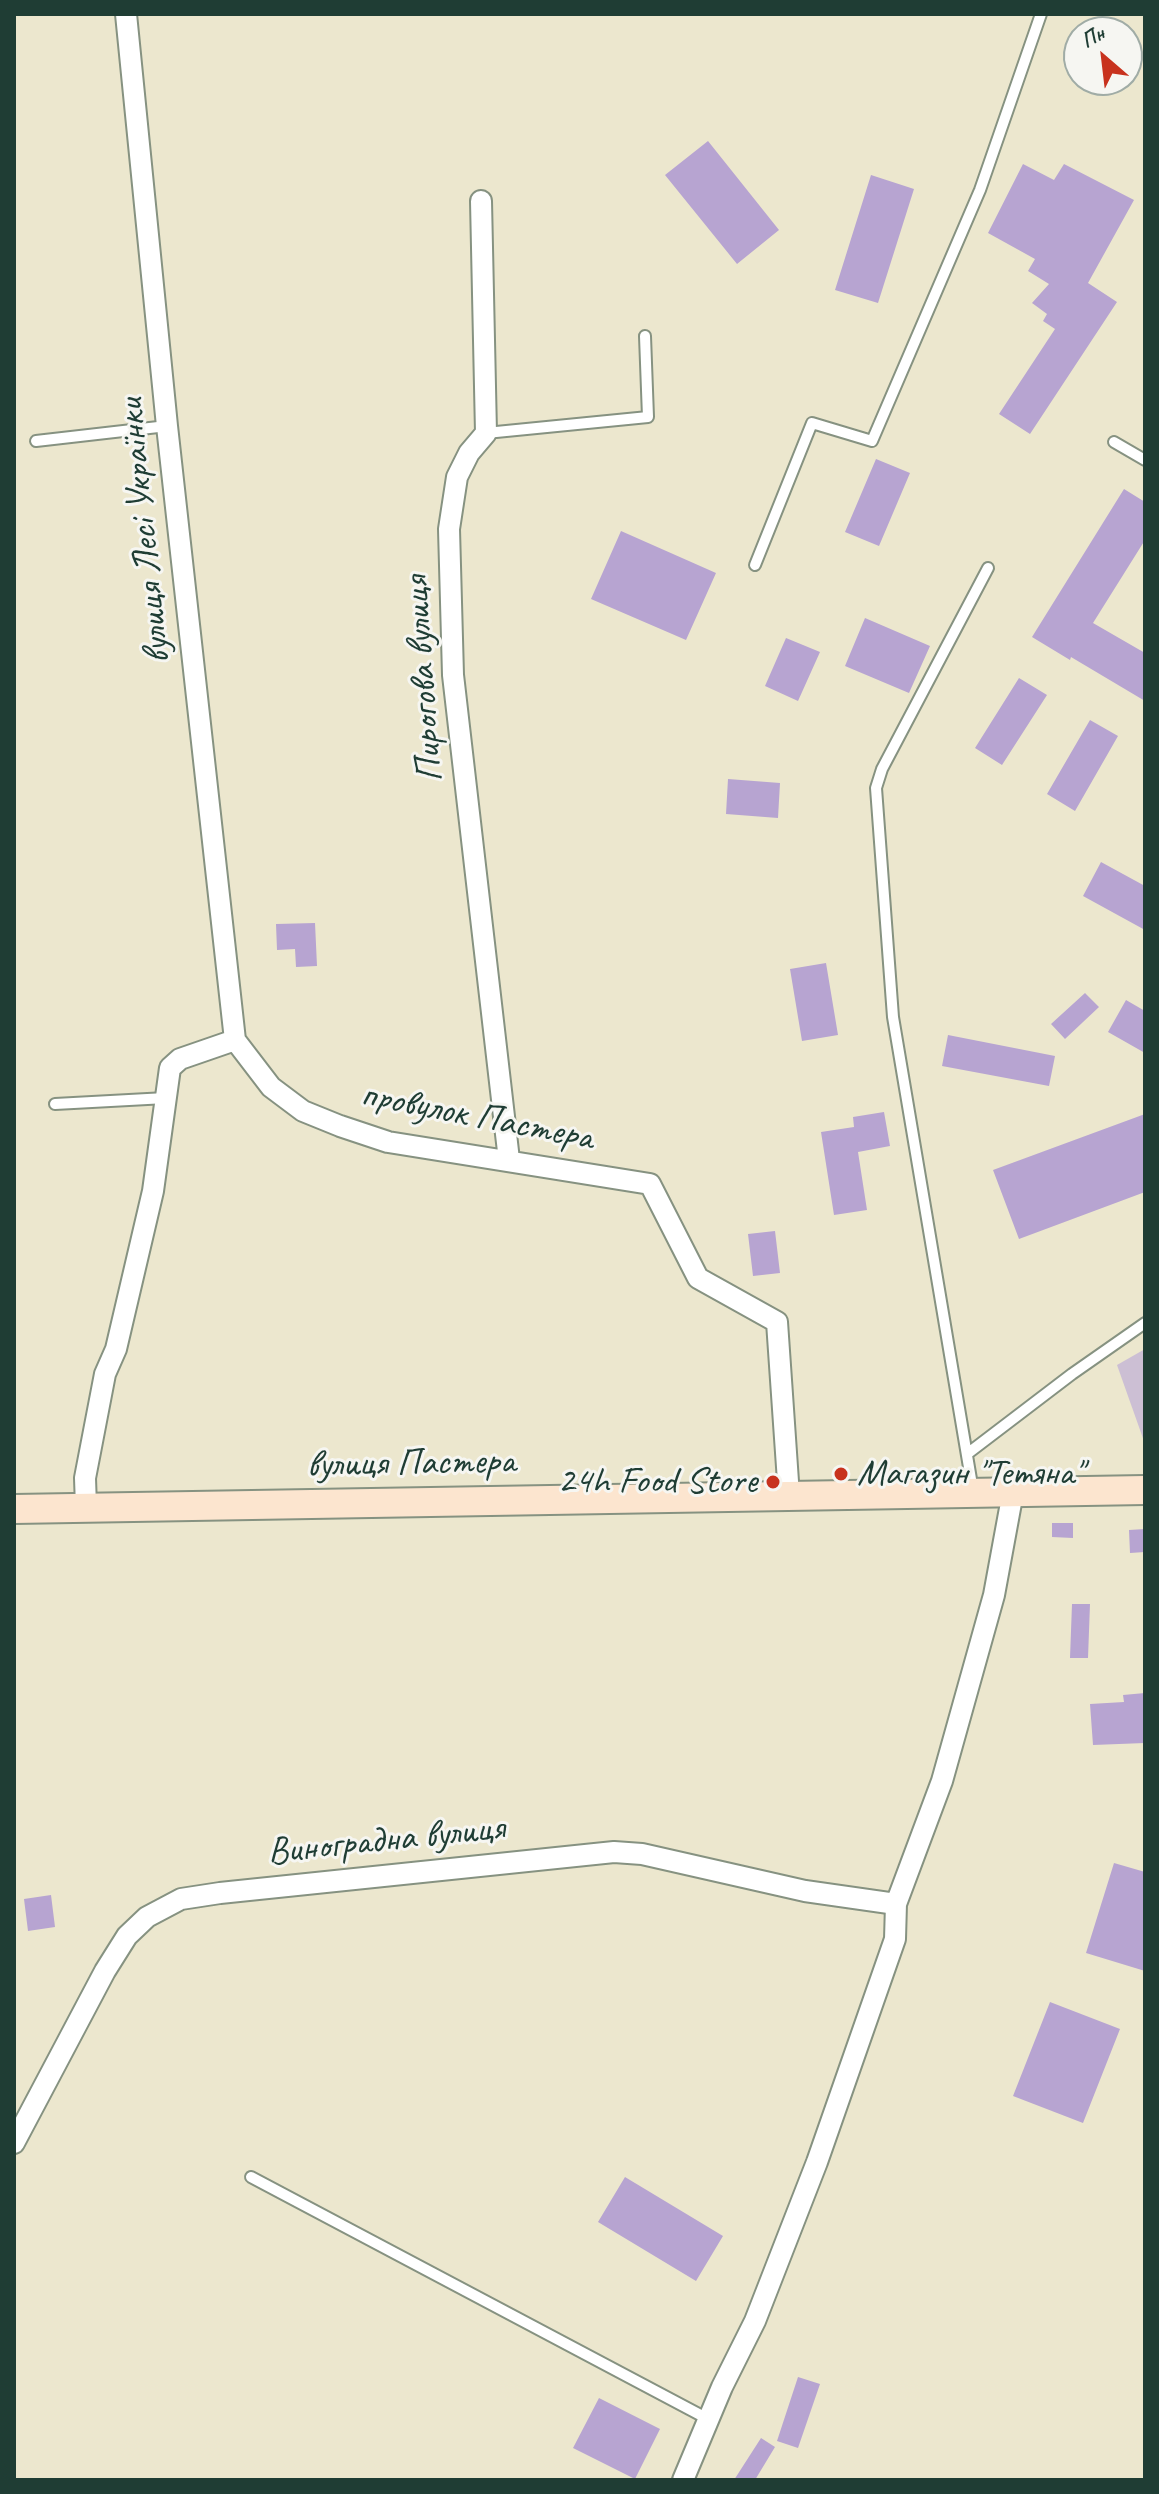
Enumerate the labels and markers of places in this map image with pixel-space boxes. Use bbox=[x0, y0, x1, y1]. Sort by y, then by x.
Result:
place label: Магазин "Тетяна" bbox=[857, 1451, 1083, 1497]
place label: 24h Food Store bbox=[557, 1459, 757, 1505]
marker: Магазин "Тетяна" bbox=[832, 1465, 850, 1483]
marker: 24h Food Store bbox=[764, 1473, 782, 1491]

